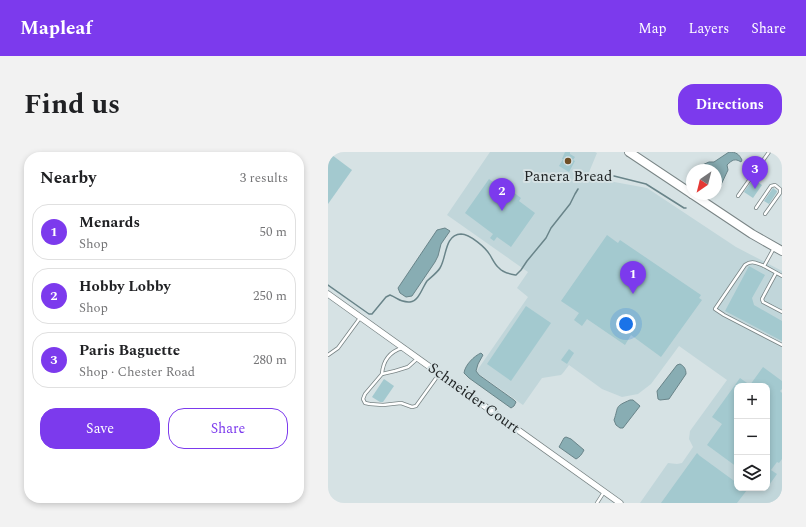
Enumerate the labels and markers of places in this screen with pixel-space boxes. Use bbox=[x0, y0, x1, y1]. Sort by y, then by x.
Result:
marker: Panera Bread bbox=[563, 156, 573, 166]
pin: 3 bbox=[742, 156, 768, 189]
place label: Panera Bread bbox=[524, 165, 612, 188]
pin: 2 bbox=[489, 178, 515, 211]
pin: 1 bbox=[620, 261, 646, 294]

